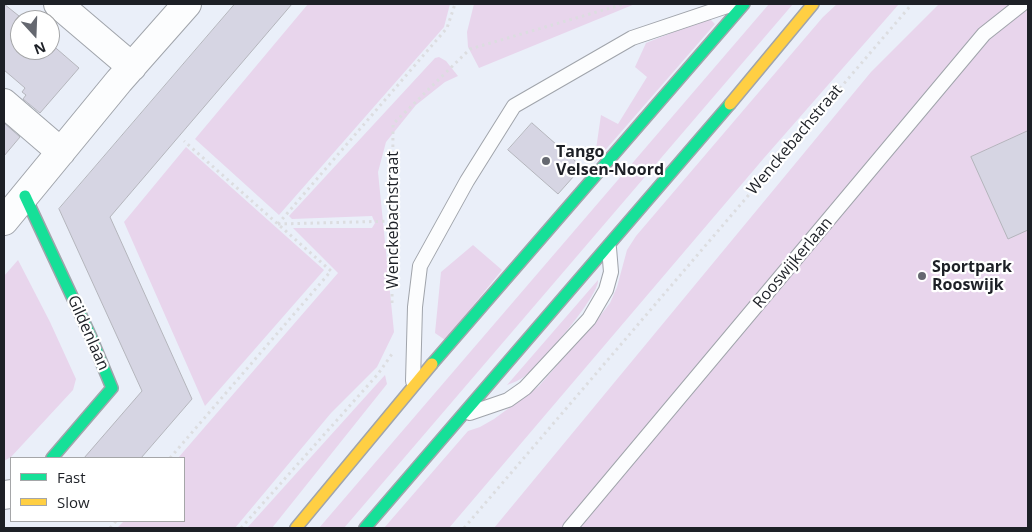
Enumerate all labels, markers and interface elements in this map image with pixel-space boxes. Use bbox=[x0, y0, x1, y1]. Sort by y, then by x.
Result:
north arrow bbox=[10, 10, 60, 60]
text: N bbox=[31, 38, 49, 59]
street label: Wenckebachstraat bbox=[743, 81, 847, 199]
place label: Tango Velsen-Noord bbox=[556, 142, 664, 180]
street label: Wenckebachstraat bbox=[383, 151, 403, 289]
marker: Tango Velsen-Noord bbox=[540, 155, 552, 167]
street label: Rooswijkerlaan bbox=[749, 214, 837, 312]
place label: Sportpark Rooswijk bbox=[932, 257, 1012, 295]
marker: Sportpark Rooswijk bbox=[916, 270, 928, 282]
street label: Gildenlaan bbox=[63, 293, 113, 373]
legend bbox=[10, 457, 185, 522]
text: Fast bbox=[57, 467, 86, 487]
text: Slow bbox=[57, 492, 90, 512]

